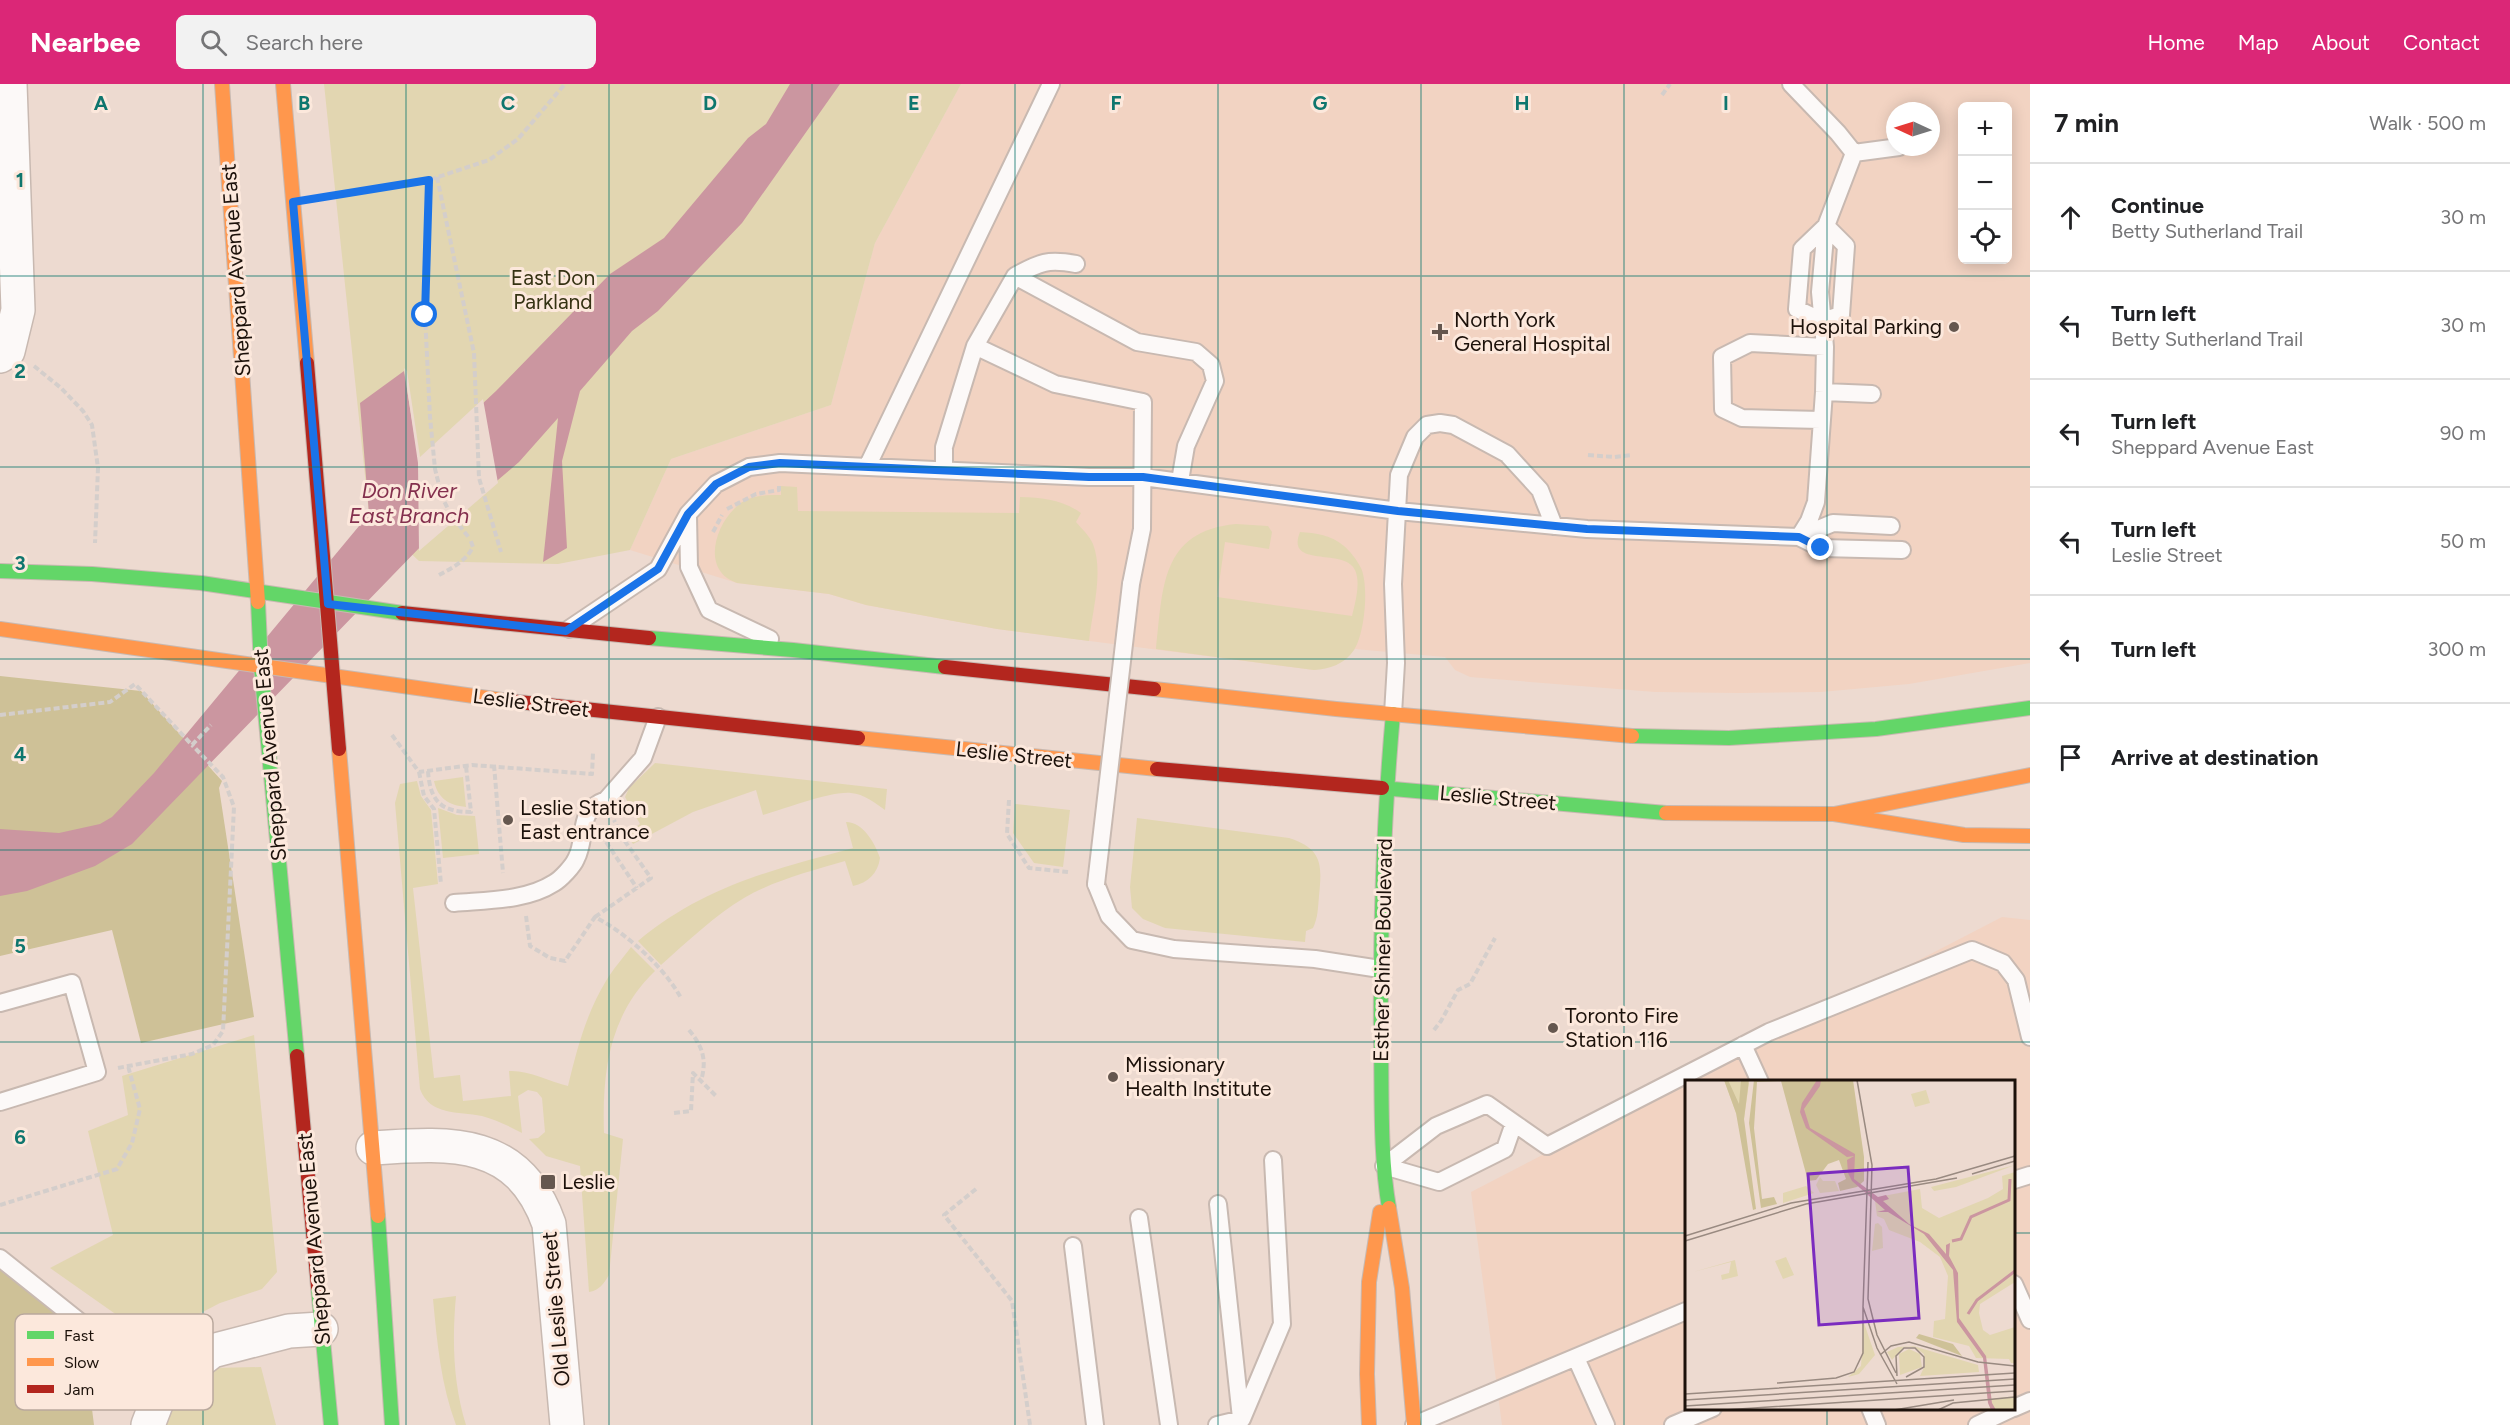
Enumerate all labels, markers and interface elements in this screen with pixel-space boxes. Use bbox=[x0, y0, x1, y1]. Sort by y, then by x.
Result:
search box bbox=[176, 15, 596, 69]
text: Nearbee bbox=[30, 25, 140, 59]
icon: search bbox=[197, 26, 230, 59]
text: Search here bbox=[245, 29, 363, 56]
text: Home bbox=[2148, 30, 2205, 55]
text: Map bbox=[2238, 30, 2279, 55]
text: About bbox=[2312, 30, 2370, 55]
text: Contact bbox=[2403, 30, 2480, 55]
text: A bbox=[94, 91, 109, 115]
text: B bbox=[298, 91, 310, 115]
text: C bbox=[501, 91, 515, 115]
text: D bbox=[703, 91, 717, 115]
text: E bbox=[908, 91, 920, 115]
text: F bbox=[1110, 91, 1122, 115]
text: G bbox=[1313, 91, 1328, 115]
text: H bbox=[1515, 91, 1530, 115]
text: I bbox=[1723, 91, 1729, 115]
north arrow bbox=[1886, 102, 1940, 156]
map controls bbox=[1958, 102, 2012, 264]
button: + bbox=[1958, 102, 2012, 156]
text: 7 min bbox=[2054, 107, 2119, 139]
text: Walk · 500 m bbox=[2369, 111, 2486, 135]
button: − bbox=[1958, 156, 2012, 210]
street label: Sheppard Avenue East bbox=[216, 163, 255, 377]
text: 1 bbox=[16, 168, 24, 192]
text: Continue bbox=[2111, 192, 2204, 219]
icon: ahead bbox=[2054, 201, 2087, 234]
text: 30 m bbox=[2440, 205, 2486, 229]
button: locate bbox=[1958, 210, 2012, 264]
text: Betty Sutherland Trail bbox=[2111, 219, 2303, 243]
park label: East Don Parkland bbox=[511, 265, 595, 314]
text: Turn left bbox=[2111, 300, 2197, 327]
route start bbox=[411, 301, 437, 327]
place label: North York General Hospital bbox=[1454, 307, 1610, 356]
icon: left bbox=[2054, 309, 2087, 342]
text: 30 m bbox=[2440, 313, 2486, 337]
place label: Hospital Parking bbox=[1790, 314, 1942, 339]
marker: Hospital Parking bbox=[1947, 320, 1961, 334]
marker: North York General Hospital bbox=[1431, 323, 1449, 341]
text: Betty Sutherland Trail bbox=[2111, 327, 2303, 351]
text: 2 bbox=[14, 359, 26, 383]
text: Turn left bbox=[2111, 408, 2197, 435]
icon: left bbox=[2054, 417, 2087, 450]
text: 90 m bbox=[2440, 421, 2486, 445]
text: Sheppard Avenue East bbox=[2111, 435, 2314, 459]
water label: Don River East Branch bbox=[349, 477, 469, 529]
text: Turn left bbox=[2111, 516, 2197, 543]
icon: left bbox=[2054, 525, 2087, 558]
text: 50 m bbox=[2440, 529, 2486, 553]
route end bbox=[1807, 534, 1833, 560]
text: Leslie Street bbox=[2111, 543, 2223, 567]
text: 3 bbox=[14, 551, 26, 575]
icon: left bbox=[2054, 633, 2087, 666]
text: Turn left bbox=[2111, 636, 2197, 663]
text: 300 m bbox=[2428, 637, 2486, 661]
street label: Sheppard Avenue East bbox=[248, 648, 291, 862]
street label: Leslie Street bbox=[471, 683, 591, 722]
street label: Leslie Street bbox=[955, 736, 1074, 773]
icon: arrive bbox=[2054, 741, 2087, 774]
text: 4 bbox=[14, 742, 27, 766]
text: Arrive at destination bbox=[2111, 744, 2319, 771]
street label: Leslie Street bbox=[1439, 780, 1558, 815]
place label: Leslie Station East entrance bbox=[520, 795, 650, 844]
marker: Leslie Station East entrance bbox=[501, 813, 515, 827]
street label: Esther Shiner Boulevard bbox=[1368, 838, 1397, 1062]
text: 5 bbox=[14, 934, 26, 958]
place label: Toronto Fire Station 116 bbox=[1565, 1003, 1679, 1052]
marker: Toronto Fire Station 116 bbox=[1546, 1021, 1560, 1035]
place label: Missionary Health Institute bbox=[1125, 1052, 1271, 1101]
marker: Missionary Health Institute bbox=[1106, 1070, 1120, 1084]
inset map bbox=[1685, 1080, 2015, 1410]
text: 6 bbox=[14, 1125, 26, 1149]
street label: Sheppard Avenue East bbox=[292, 1132, 335, 1346]
place label: Leslie bbox=[562, 1169, 615, 1194]
marker: Leslie bbox=[539, 1173, 557, 1191]
street label: Old Leslie Street bbox=[536, 1230, 575, 1388]
legend bbox=[15, 1314, 213, 1410]
text: Fast bbox=[64, 1326, 94, 1345]
text: Slow bbox=[64, 1353, 99, 1372]
text: Jam bbox=[64, 1380, 94, 1399]

